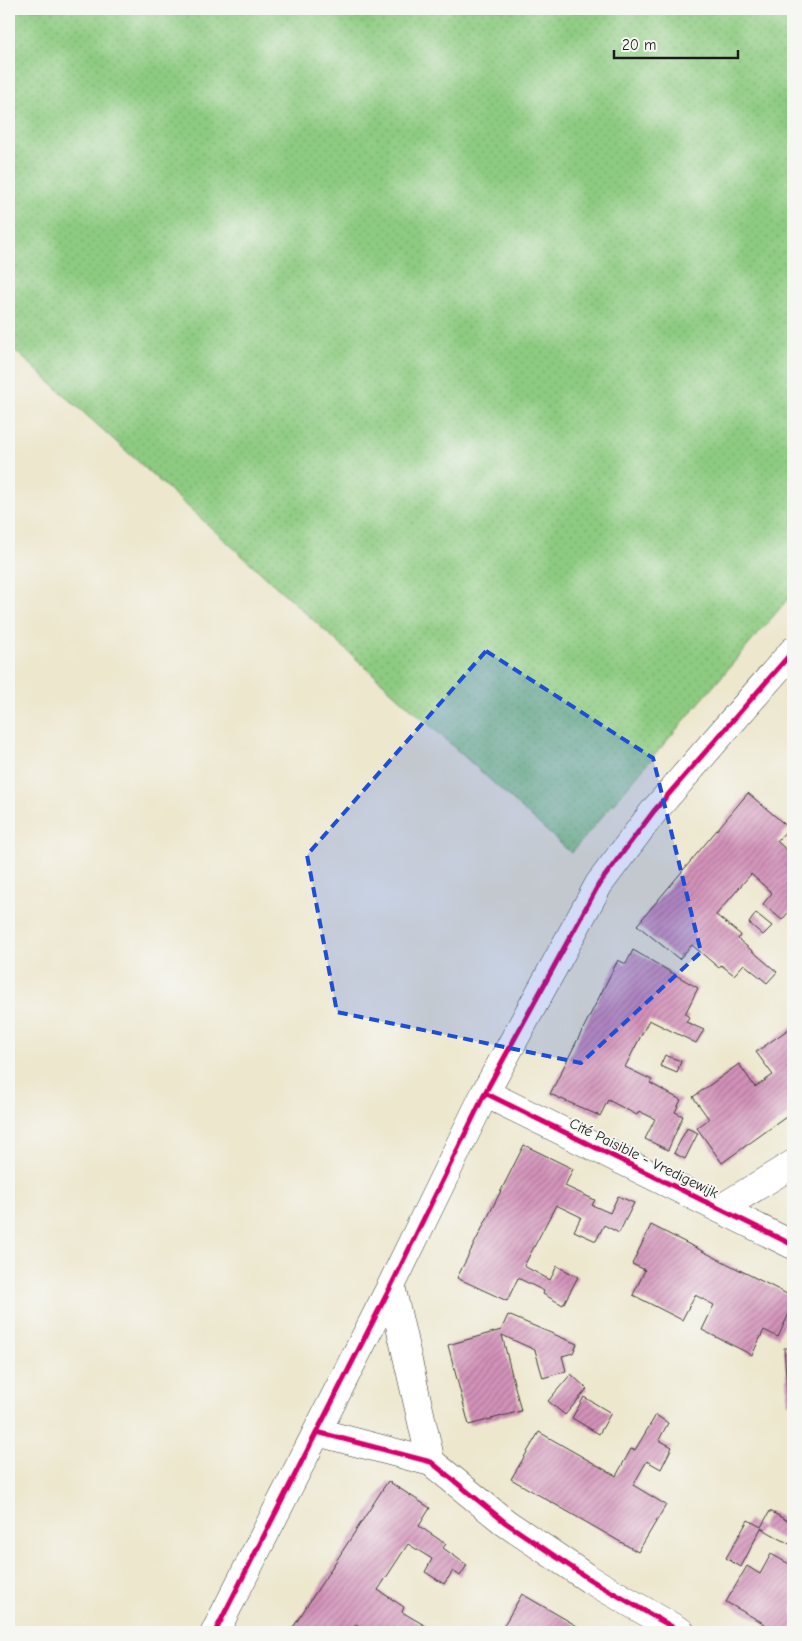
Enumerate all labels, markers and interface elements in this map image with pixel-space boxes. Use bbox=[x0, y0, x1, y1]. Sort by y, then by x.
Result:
scale bar bbox=[614, 28, 738, 60]
text: 20 m bbox=[622, 36, 656, 54]
street label: Cité Paisible - Vredigewijk bbox=[567, 1114, 722, 1202]

